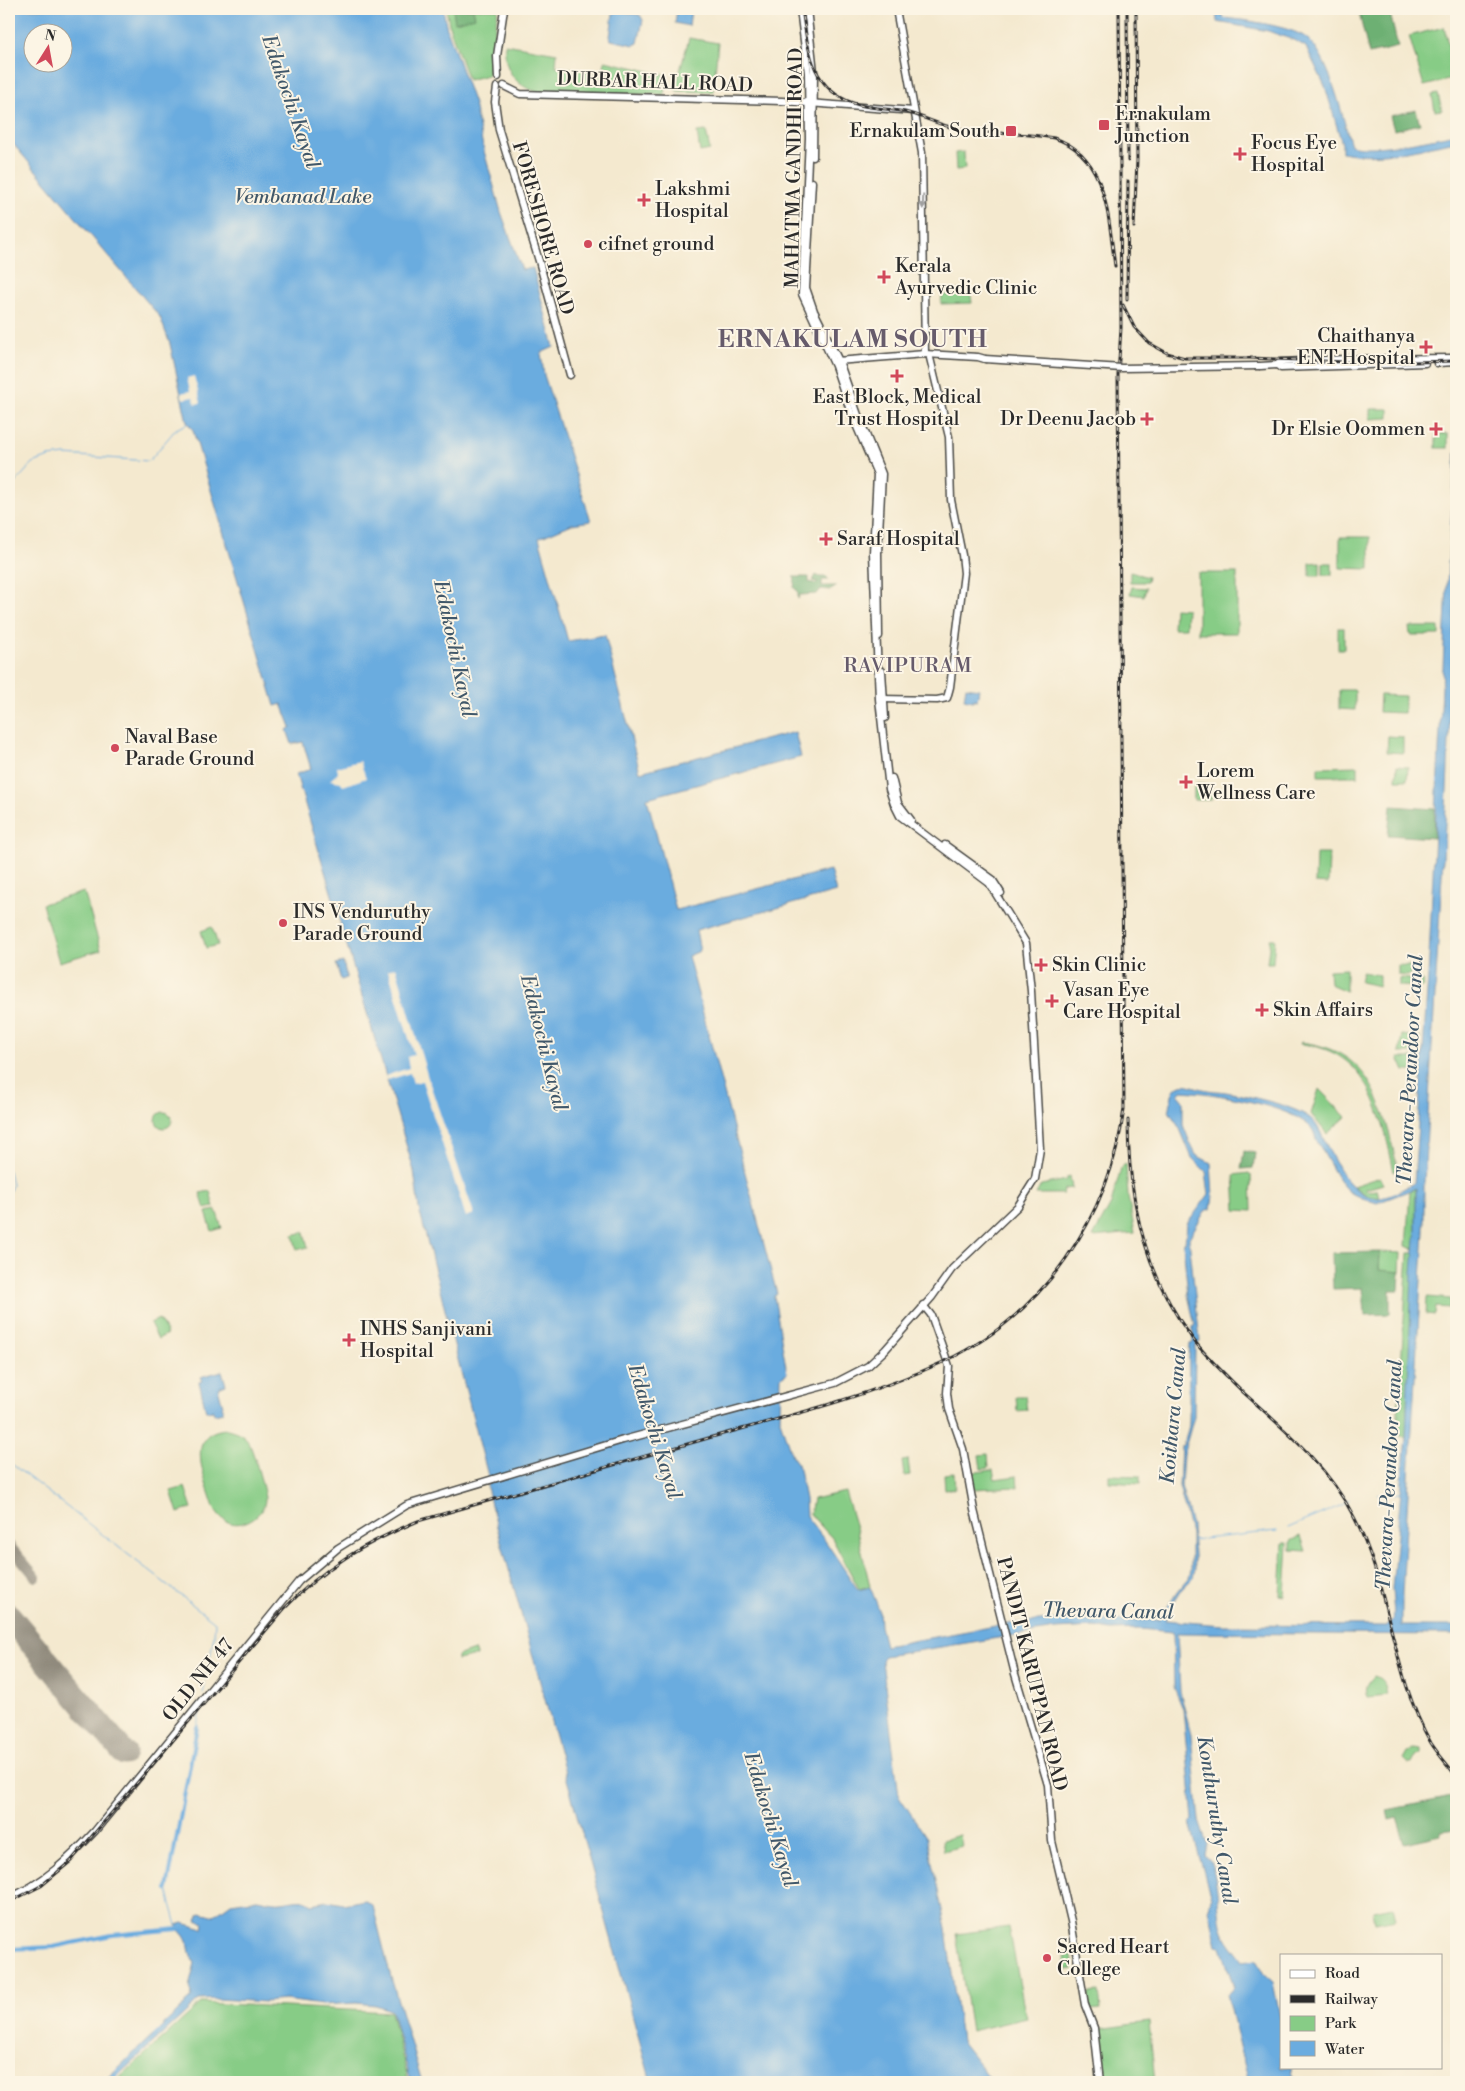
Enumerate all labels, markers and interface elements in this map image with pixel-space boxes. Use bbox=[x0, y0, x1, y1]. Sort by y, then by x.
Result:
north arrow bbox=[22, 22, 72, 72]
text: N bbox=[43, 26, 57, 46]
water label: Edakochi Kayal bbox=[255, 31, 325, 173]
street label: MAHATMA GANDHI ROAD bbox=[780, 47, 808, 289]
street label: DURBAR HALL ROAD bbox=[557, 67, 753, 97]
place label: Ernakulam Junction bbox=[1114, 102, 1211, 148]
marker: Ernakulam Junction bbox=[1097, 118, 1111, 132]
place label: Ernakulam South bbox=[850, 119, 1000, 143]
marker: Ernakulam South bbox=[1004, 124, 1018, 138]
place label: Focus Eye Hospital bbox=[1251, 131, 1337, 177]
street label: FORESHORE ROAD bbox=[507, 138, 579, 318]
marker: Focus Eye Hospital bbox=[1233, 147, 1247, 161]
place label: Lakshmi Hospital bbox=[655, 177, 730, 223]
water label: Vembanad Lake bbox=[235, 185, 372, 210]
marker: Lakshmi Hospital bbox=[637, 193, 651, 207]
one-way arrow bbox=[919, 194, 927, 210]
place label: cifnet ground bbox=[598, 232, 714, 256]
marker: cifnet ground bbox=[582, 238, 594, 250]
place label: Kerala Ayurvedic Clinic bbox=[894, 254, 1037, 300]
marker: Kerala Ayurvedic Clinic bbox=[877, 270, 891, 284]
place label: Chaithanya ENT Hospital bbox=[1297, 324, 1415, 370]
district label: ERNAKULAM SOUTH bbox=[718, 325, 988, 355]
marker: Chaithanya ENT Hospital bbox=[1419, 340, 1433, 354]
marker: East Block, Medical Trust Hospital bbox=[890, 369, 904, 383]
place label: East Block, Medical Trust Hospital bbox=[813, 385, 982, 431]
place label: Dr Deenu Jacob bbox=[1000, 407, 1136, 431]
marker: Dr Deenu Jacob bbox=[1140, 412, 1154, 426]
place label: Dr Elsie Oommen bbox=[1272, 417, 1425, 441]
marker: Dr Elsie Oommen bbox=[1429, 422, 1443, 436]
place label: Saraf Hospital bbox=[837, 527, 960, 551]
marker: Saraf Hospital bbox=[819, 532, 833, 546]
water label: Edakochi Kayal bbox=[427, 577, 481, 720]
district label: RAVIPURAM bbox=[843, 654, 973, 679]
place label: Naval Base Parade Ground bbox=[125, 725, 254, 771]
marker: Naval Base Parade Ground bbox=[109, 742, 121, 754]
place label: Lorem Wellness Care bbox=[1196, 759, 1316, 805]
marker: Lorem Wellness Care bbox=[1179, 775, 1193, 789]
place label: INS Venduruthy Parade Ground bbox=[293, 900, 431, 946]
marker: INS Venduruthy Parade Ground bbox=[277, 917, 289, 929]
place label: Skin Clinic bbox=[1052, 953, 1146, 977]
water label: Thevara-Perandoor Canal bbox=[1392, 953, 1430, 1186]
marker: Skin Clinic bbox=[1034, 958, 1048, 972]
water label: Edakochi Kayal bbox=[514, 971, 572, 1114]
place label: Vasan Eye Care Hospital bbox=[1062, 978, 1181, 1024]
marker: Vasan Eye Care Hospital bbox=[1045, 994, 1059, 1008]
place label: Skin Affairs bbox=[1273, 998, 1373, 1022]
marker: Skin Affairs bbox=[1255, 1003, 1269, 1017]
place label: INHS Sanjivani Hospital bbox=[360, 1317, 492, 1363]
marker: INHS Sanjivani Hospital bbox=[342, 1333, 356, 1347]
water label: Koithara Canal bbox=[1156, 1346, 1192, 1485]
water label: Thevara-Perandoor Canal bbox=[1371, 1358, 1409, 1591]
water label: Edakochi Kayal bbox=[621, 1361, 687, 1503]
street label: PANDIT KARUPPAN ROAD bbox=[991, 1554, 1073, 1794]
water label: Thevara Canal bbox=[1042, 1598, 1175, 1626]
street label: OLD NH 47 bbox=[157, 1633, 239, 1726]
water label: Konthuruthy Canal bbox=[1190, 1734, 1242, 1907]
water label: Edakochi Kayal bbox=[737, 1749, 803, 1891]
place label: Sacred Heart College bbox=[1057, 1935, 1170, 1981]
marker: Sacred Heart College bbox=[1041, 1952, 1053, 1964]
legend bbox=[1280, 1954, 1442, 2068]
text: Road bbox=[1325, 1964, 1360, 1983]
text: Railway bbox=[1325, 1990, 1379, 2009]
text: Park bbox=[1325, 2014, 1357, 2033]
text: Water bbox=[1324, 2040, 1365, 2059]

